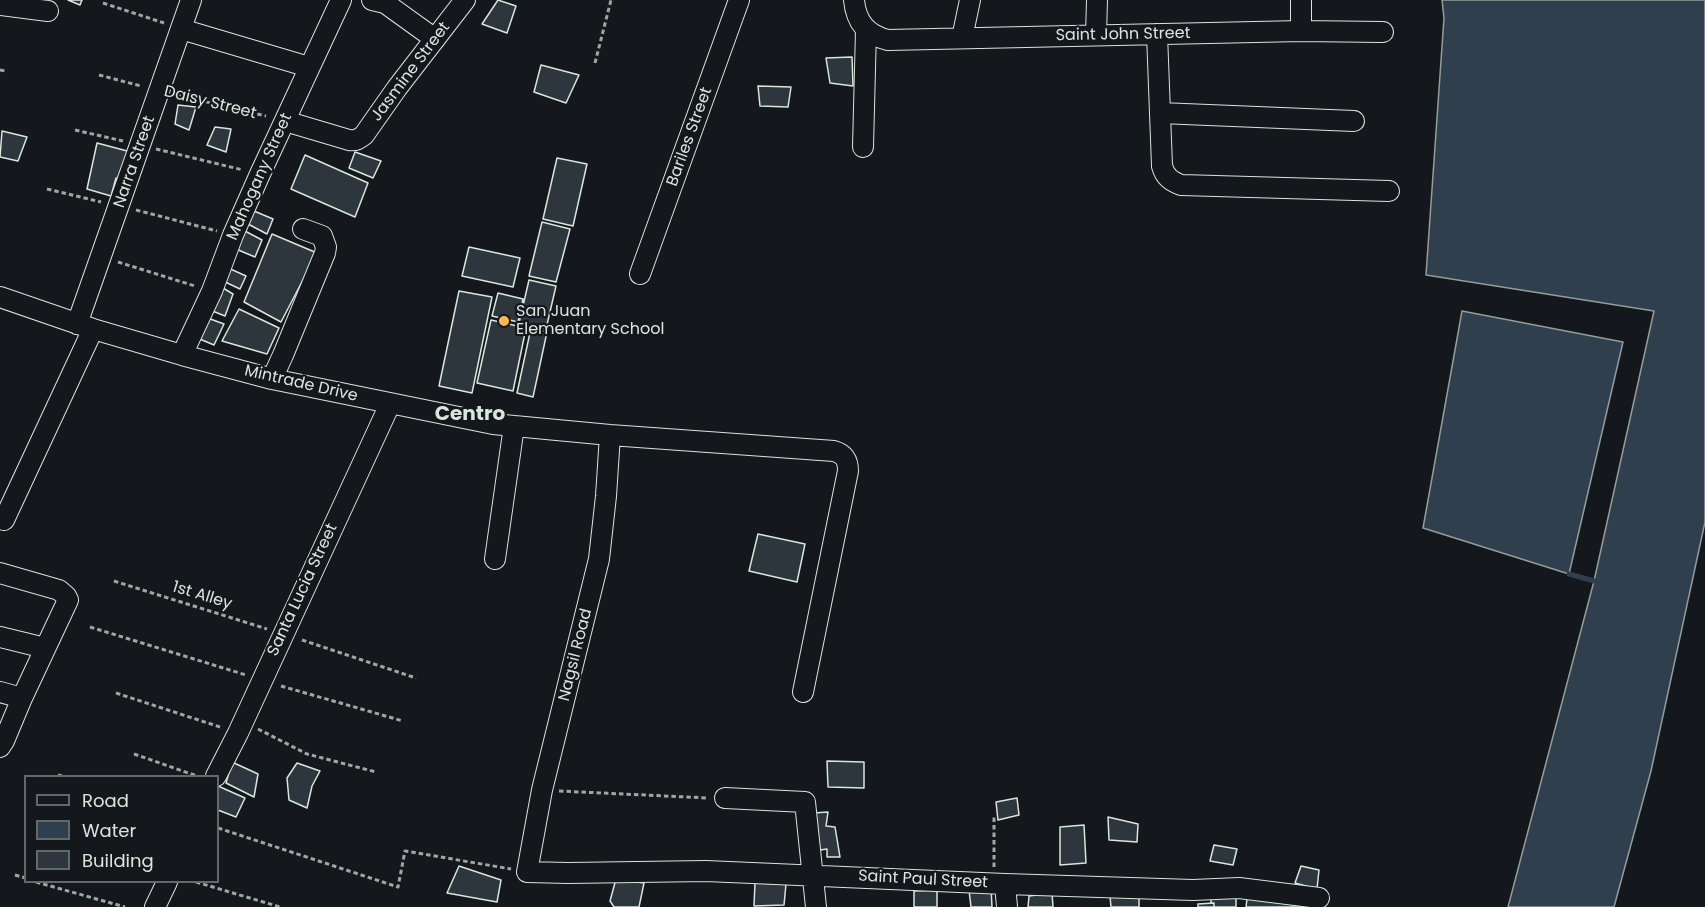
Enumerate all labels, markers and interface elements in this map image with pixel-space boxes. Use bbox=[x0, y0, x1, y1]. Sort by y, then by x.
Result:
street label: Jasmine Street bbox=[367, 19, 455, 125]
street label: Saint John Street bbox=[1055, 24, 1191, 46]
street label: Daisy Street bbox=[162, 82, 258, 124]
street label: Bariles Street bbox=[663, 85, 717, 189]
street label: Mahogany Street bbox=[223, 110, 297, 244]
street label: Narra Street bbox=[110, 114, 160, 210]
place label: San Juan Elementary School bbox=[516, 302, 664, 340]
marker: San Juan Elementary School bbox=[497, 314, 511, 328]
street label: Mintrade Drive bbox=[242, 362, 360, 406]
district label: Centro bbox=[435, 403, 505, 427]
street label: Santa Lucia Street bbox=[264, 521, 342, 659]
street label: 1st Alley bbox=[170, 578, 234, 614]
street label: Nagsil Road bbox=[555, 607, 597, 703]
legend bbox=[24, 775, 219, 883]
text: Road bbox=[82, 788, 129, 813]
text: Water bbox=[82, 818, 136, 843]
text: Building bbox=[82, 848, 154, 873]
street label: Saint Paul Street bbox=[858, 867, 988, 893]

